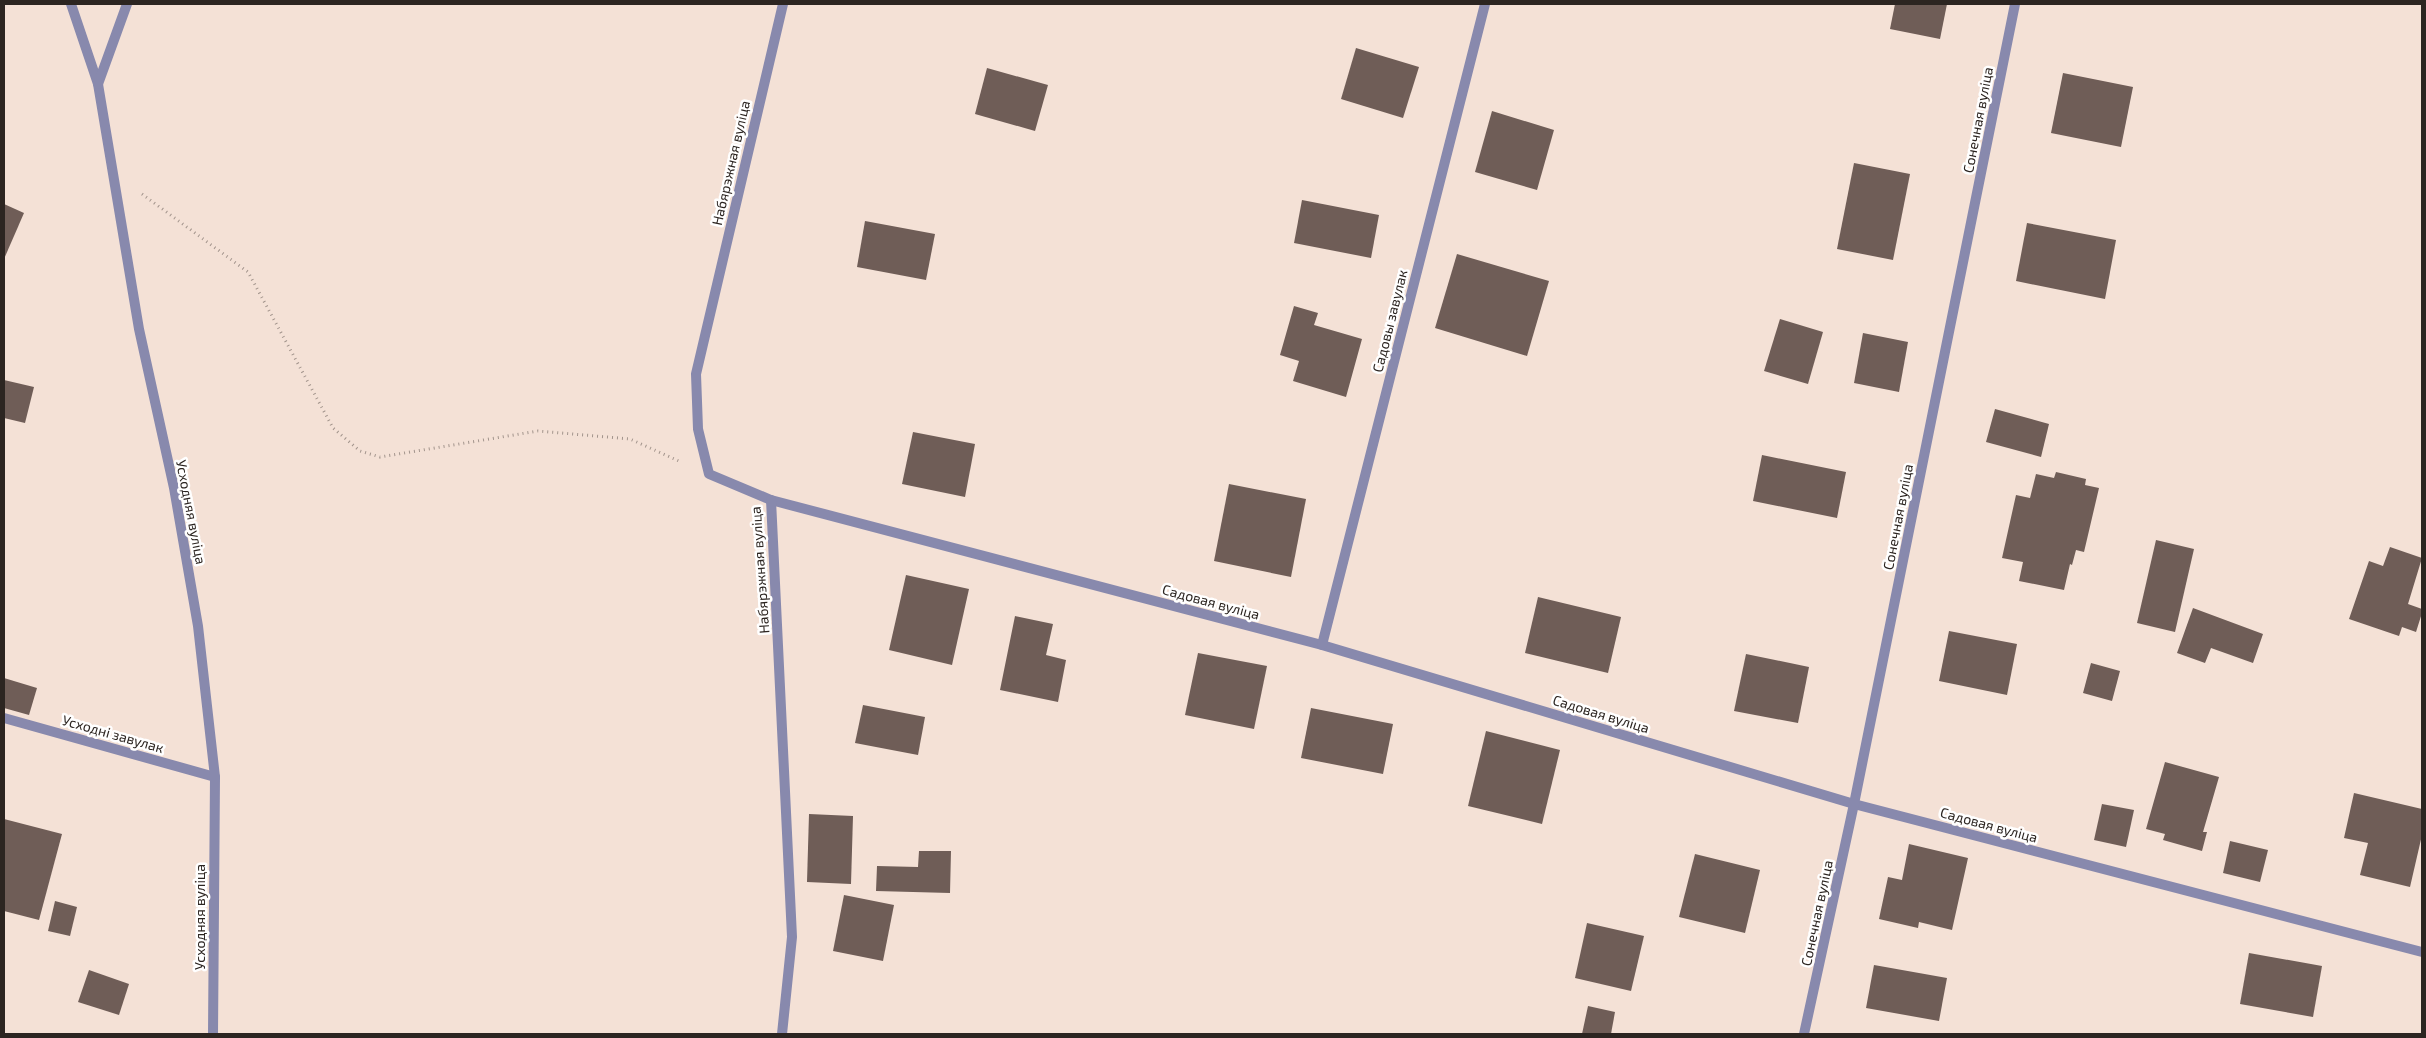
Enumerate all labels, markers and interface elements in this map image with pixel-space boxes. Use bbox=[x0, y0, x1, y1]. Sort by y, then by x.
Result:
street label: Сонечная вуліца bbox=[1959, 65, 1996, 174]
street label: Набярэжная вуліца bbox=[708, 99, 753, 227]
street label: Садовы завулак bbox=[1369, 267, 1411, 374]
street label: Усходняя вуліца bbox=[173, 458, 210, 566]
street label: Сонечная вуліца bbox=[1879, 462, 1916, 571]
street label: Набярэжная вуліца bbox=[747, 506, 772, 634]
street label: Садовая вуліца bbox=[1161, 580, 1262, 623]
street label: Садовая вуліца bbox=[1551, 691, 1652, 736]
street label: Усходні завулак bbox=[60, 711, 166, 756]
street label: Садовая вуліца bbox=[1939, 803, 2040, 846]
street label: Сонечная вуліца bbox=[1797, 858, 1836, 967]
street label: Усходняя вуліца bbox=[191, 864, 208, 970]

